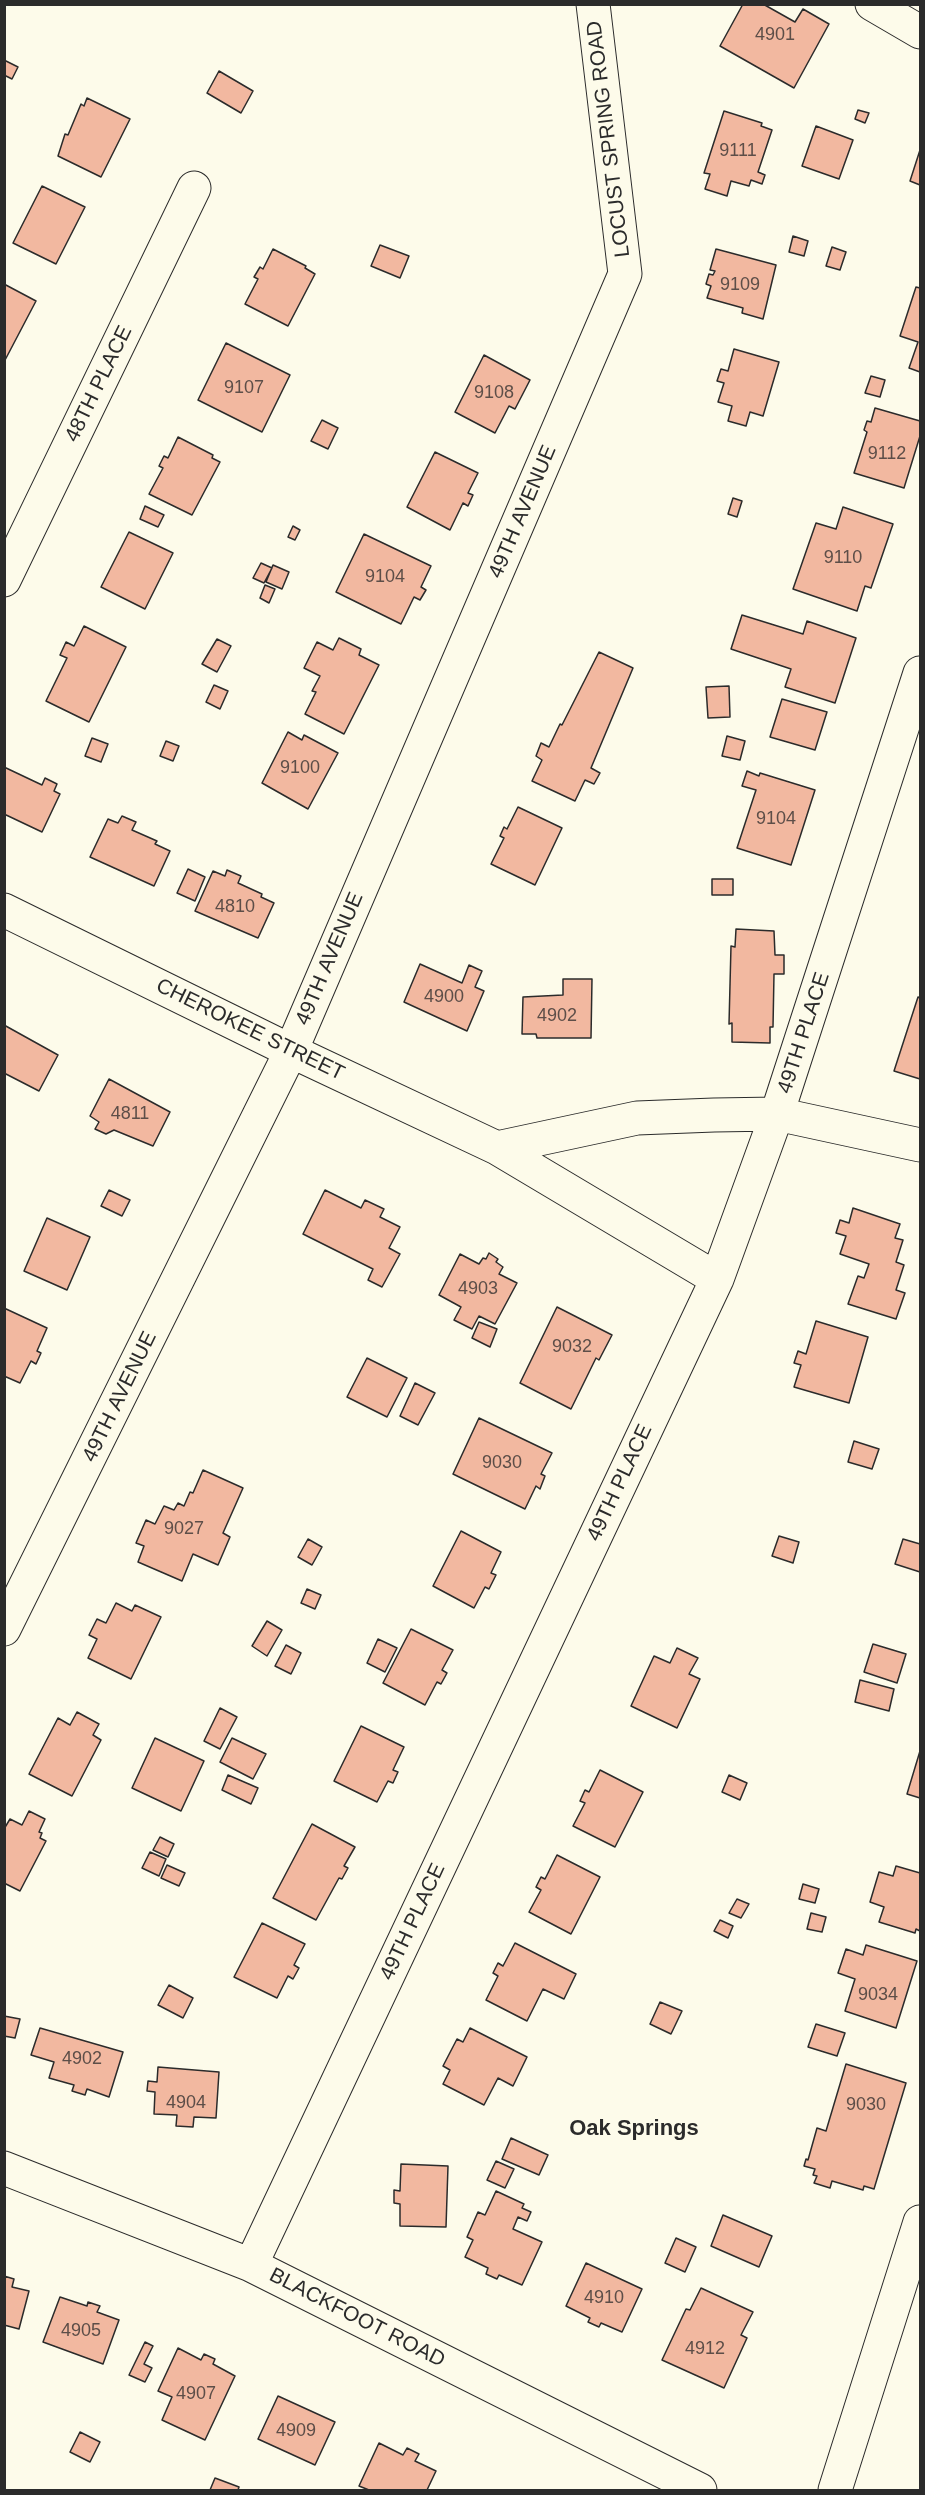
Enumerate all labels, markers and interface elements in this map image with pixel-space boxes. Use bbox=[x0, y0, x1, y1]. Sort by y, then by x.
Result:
street label: LOCUST SPRING ROAD bbox=[582, 19, 636, 259]
house number: 4901 bbox=[755, 24, 795, 46]
house number: 9111 bbox=[719, 140, 757, 162]
house number: 9109 bbox=[720, 274, 760, 296]
street label: 48TH PLACE bbox=[60, 322, 138, 446]
house number: 9107 bbox=[224, 377, 264, 399]
house number: 9108 bbox=[474, 382, 514, 404]
street label: 49TH AVENUE bbox=[484, 442, 562, 582]
house number: 9112 bbox=[868, 443, 906, 465]
house number: 9110 bbox=[824, 547, 862, 569]
house number: 9104 bbox=[365, 566, 405, 588]
house number: 9100 bbox=[280, 757, 320, 779]
house number: 9104 bbox=[756, 808, 796, 830]
street label: 49TH AVENUE bbox=[291, 889, 369, 1029]
house number: 4810 bbox=[215, 896, 255, 918]
street label: 49TH PLACE bbox=[773, 969, 835, 1097]
street label: CHEROKEE STREET bbox=[152, 973, 348, 1087]
house number: 4900 bbox=[424, 986, 464, 1008]
house number: 4902 bbox=[537, 1005, 577, 1027]
house number: 4811 bbox=[111, 1103, 149, 1125]
house number: 4903 bbox=[458, 1278, 498, 1300]
street label: 49TH AVENUE bbox=[78, 1328, 162, 1466]
house number: 9032 bbox=[552, 1336, 592, 1358]
street label: 49TH PLACE bbox=[582, 1421, 658, 1545]
house number: 9030 bbox=[482, 1452, 522, 1474]
house number: 9027 bbox=[164, 1518, 204, 1540]
street label: 49TH PLACE bbox=[375, 1860, 451, 1984]
house number: 9034 bbox=[858, 1984, 898, 2006]
house number: 4902 bbox=[62, 2048, 102, 2070]
house number: 4904 bbox=[166, 2092, 206, 2114]
house number: 9030 bbox=[846, 2094, 886, 2116]
district label: Oak Springs bbox=[569, 2116, 699, 2142]
street label: BLACKFOOT ROAD bbox=[265, 2263, 449, 2373]
house number: 4910 bbox=[584, 2287, 624, 2309]
house number: 4905 bbox=[61, 2320, 101, 2342]
house number: 4912 bbox=[685, 2338, 725, 2360]
house number: 4907 bbox=[176, 2383, 216, 2405]
house number: 4909 bbox=[276, 2420, 316, 2442]

